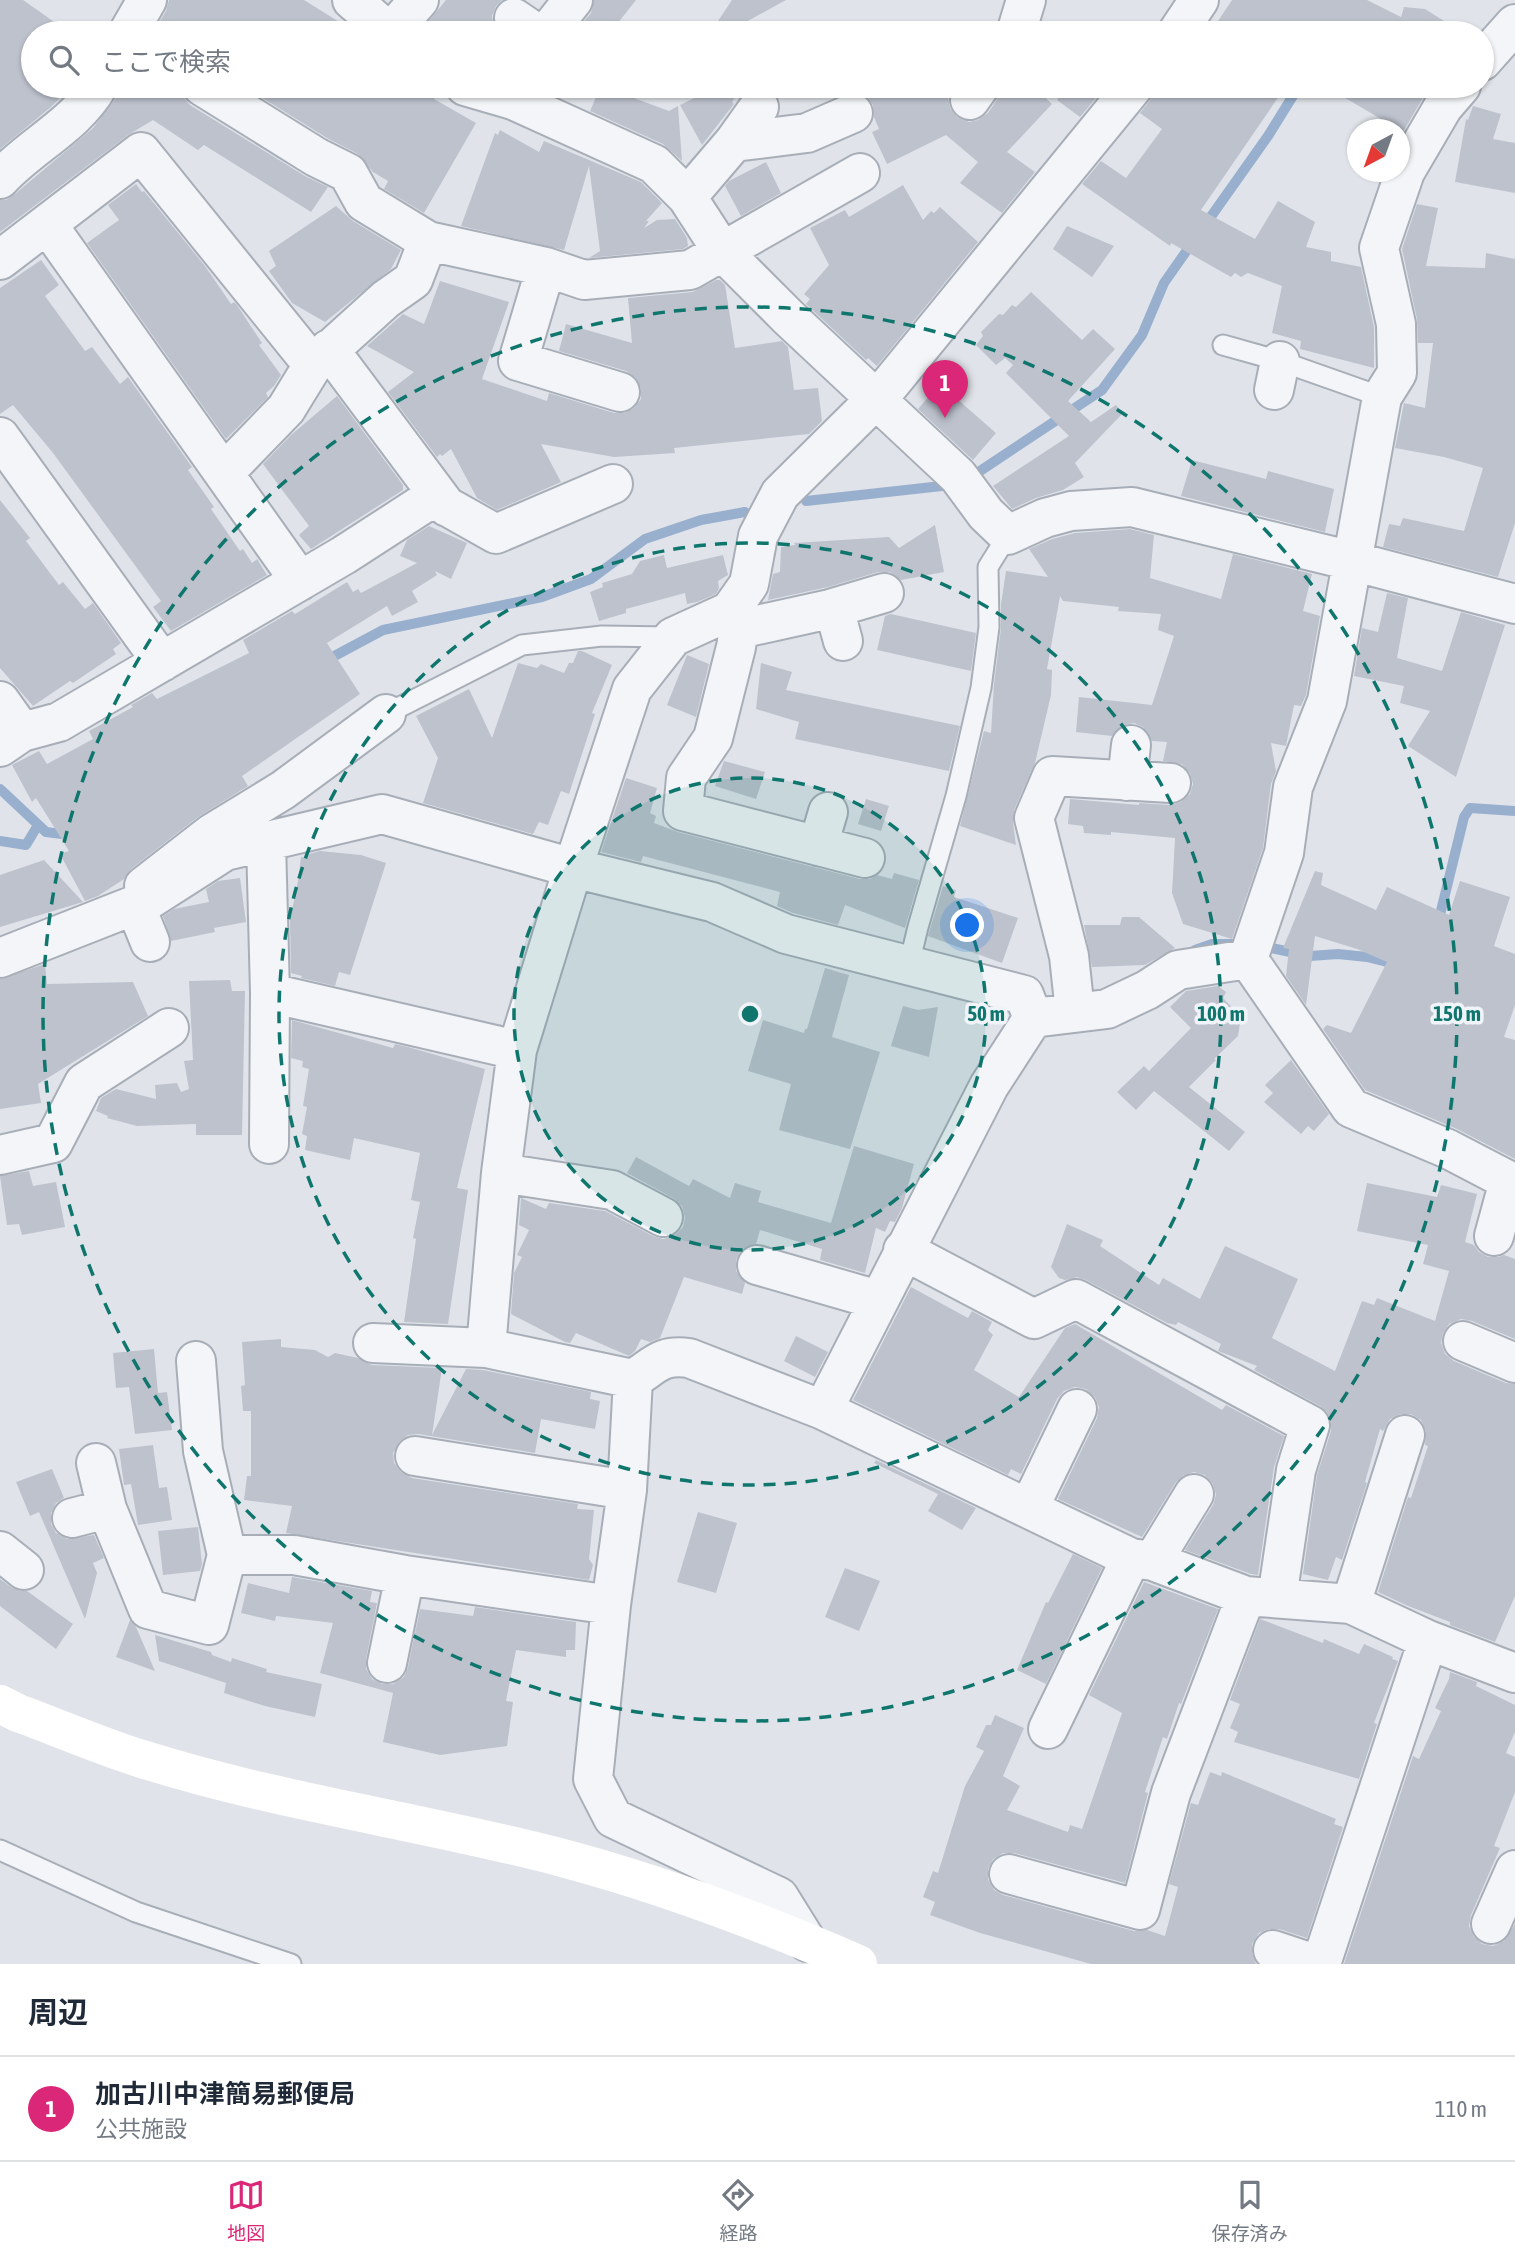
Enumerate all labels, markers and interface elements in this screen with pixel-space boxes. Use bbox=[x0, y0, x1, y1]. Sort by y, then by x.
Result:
search box bbox=[21, 21, 1494, 98]
icon: search bbox=[45, 41, 83, 79]
text: ここで検索 bbox=[101, 47, 231, 77]
north arrow bbox=[1347, 119, 1410, 182]
pin: 1 bbox=[922, 360, 968, 418]
your location bbox=[950, 908, 984, 942]
text: 50 m bbox=[967, 1001, 1005, 1025]
text: 100 m bbox=[1197, 1001, 1245, 1025]
text: 150 m bbox=[1433, 1001, 1481, 1025]
centre of rings bbox=[738, 1002, 762, 1026]
text: 周辺 bbox=[28, 1995, 88, 2029]
text: 加古川中津簡易郵便局 bbox=[95, 2079, 355, 2109]
text: 1 bbox=[46, 2096, 56, 2122]
text: 110 m bbox=[1435, 2096, 1487, 2122]
text: 公共施設 bbox=[95, 2116, 187, 2142]
tab: 地図 bbox=[227, 2176, 265, 2245]
tab: 経路 bbox=[719, 2176, 758, 2245]
tab: 保存済み bbox=[1212, 2176, 1288, 2245]

